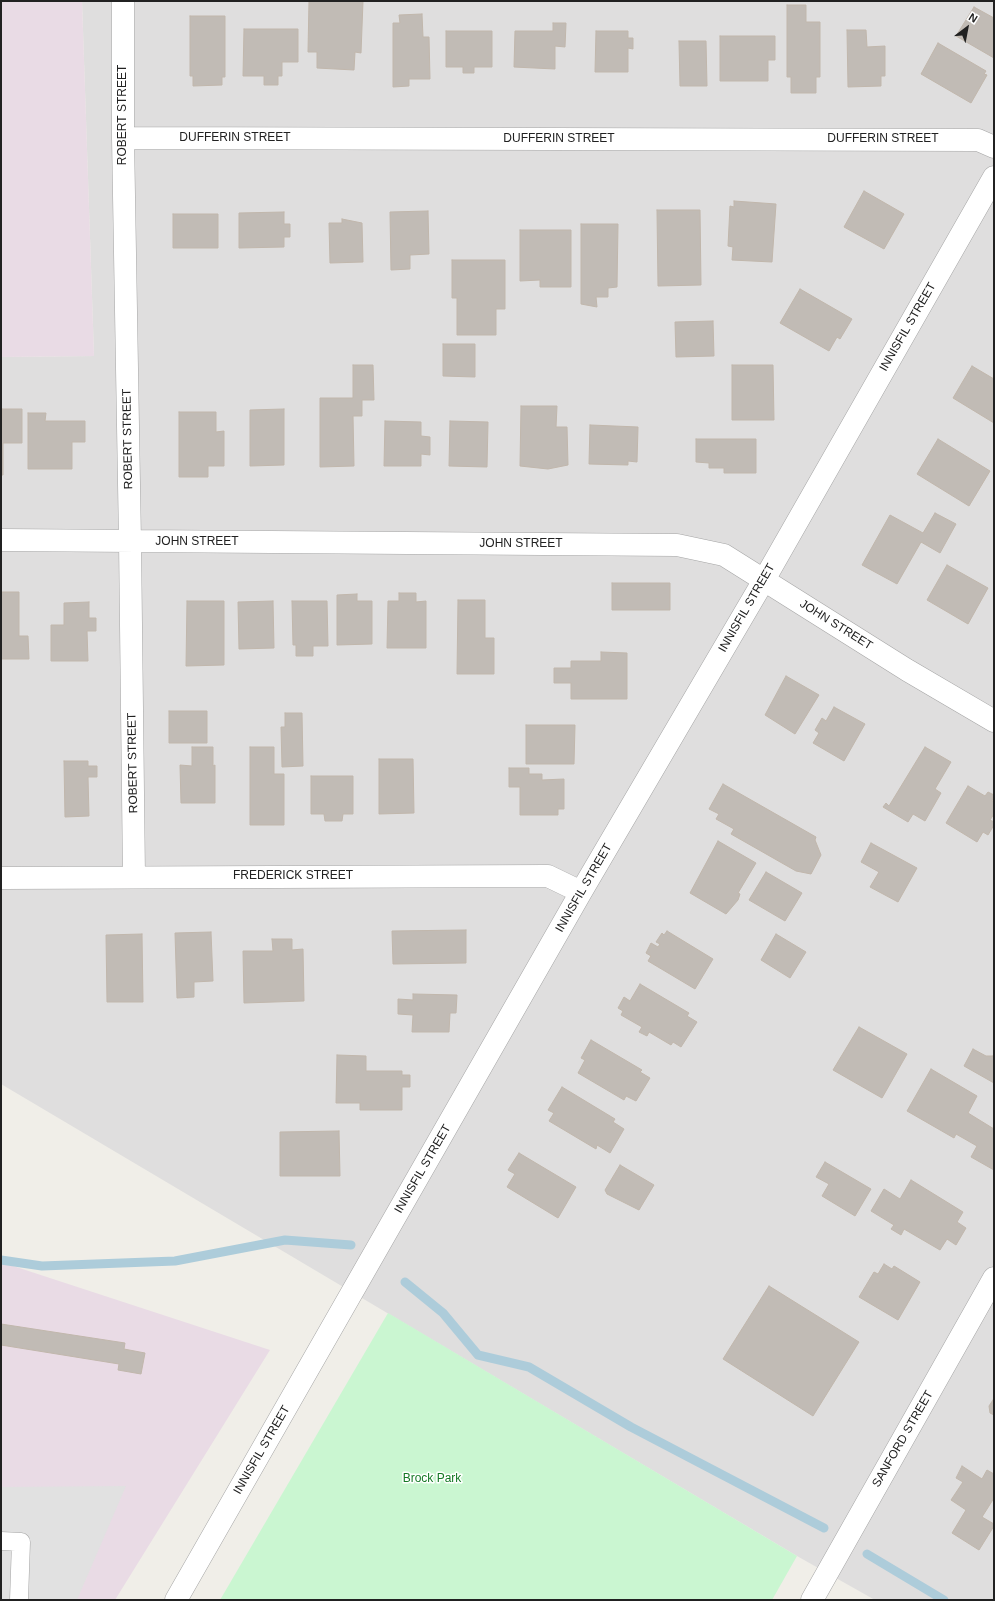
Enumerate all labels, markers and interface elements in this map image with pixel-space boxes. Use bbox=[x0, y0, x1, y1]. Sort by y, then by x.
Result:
north arrow bbox=[947, 8, 987, 48]
text: N bbox=[967, 11, 980, 25]
street label: ROBERT STREET bbox=[116, 65, 130, 165]
street label: DUFFERIN STREET bbox=[179, 131, 291, 145]
street label: DUFFERIN STREET bbox=[503, 132, 615, 146]
street label: DUFFERIN STREET bbox=[827, 132, 939, 146]
street label: INNISFIL STREET bbox=[877, 280, 939, 374]
street label: ROBERT STREET bbox=[120, 389, 136, 489]
street label: JOHN STREET bbox=[155, 535, 239, 549]
street label: JOHN STREET bbox=[479, 537, 563, 551]
street label: INNISFIL STREET bbox=[716, 561, 778, 655]
street label: JOHN STREET bbox=[797, 597, 875, 653]
street label: ROBERT STREET bbox=[125, 713, 141, 813]
street label: INNISFIL STREET bbox=[553, 841, 615, 935]
street label: FREDERICK STREET bbox=[233, 869, 353, 883]
street label: INNISFIL STREET bbox=[392, 1122, 454, 1216]
street label: SANFORD STREET bbox=[869, 1388, 937, 1490]
street label: INNISFIL STREET bbox=[231, 1403, 293, 1497]
park label: Brock Park bbox=[403, 1472, 461, 1486]

